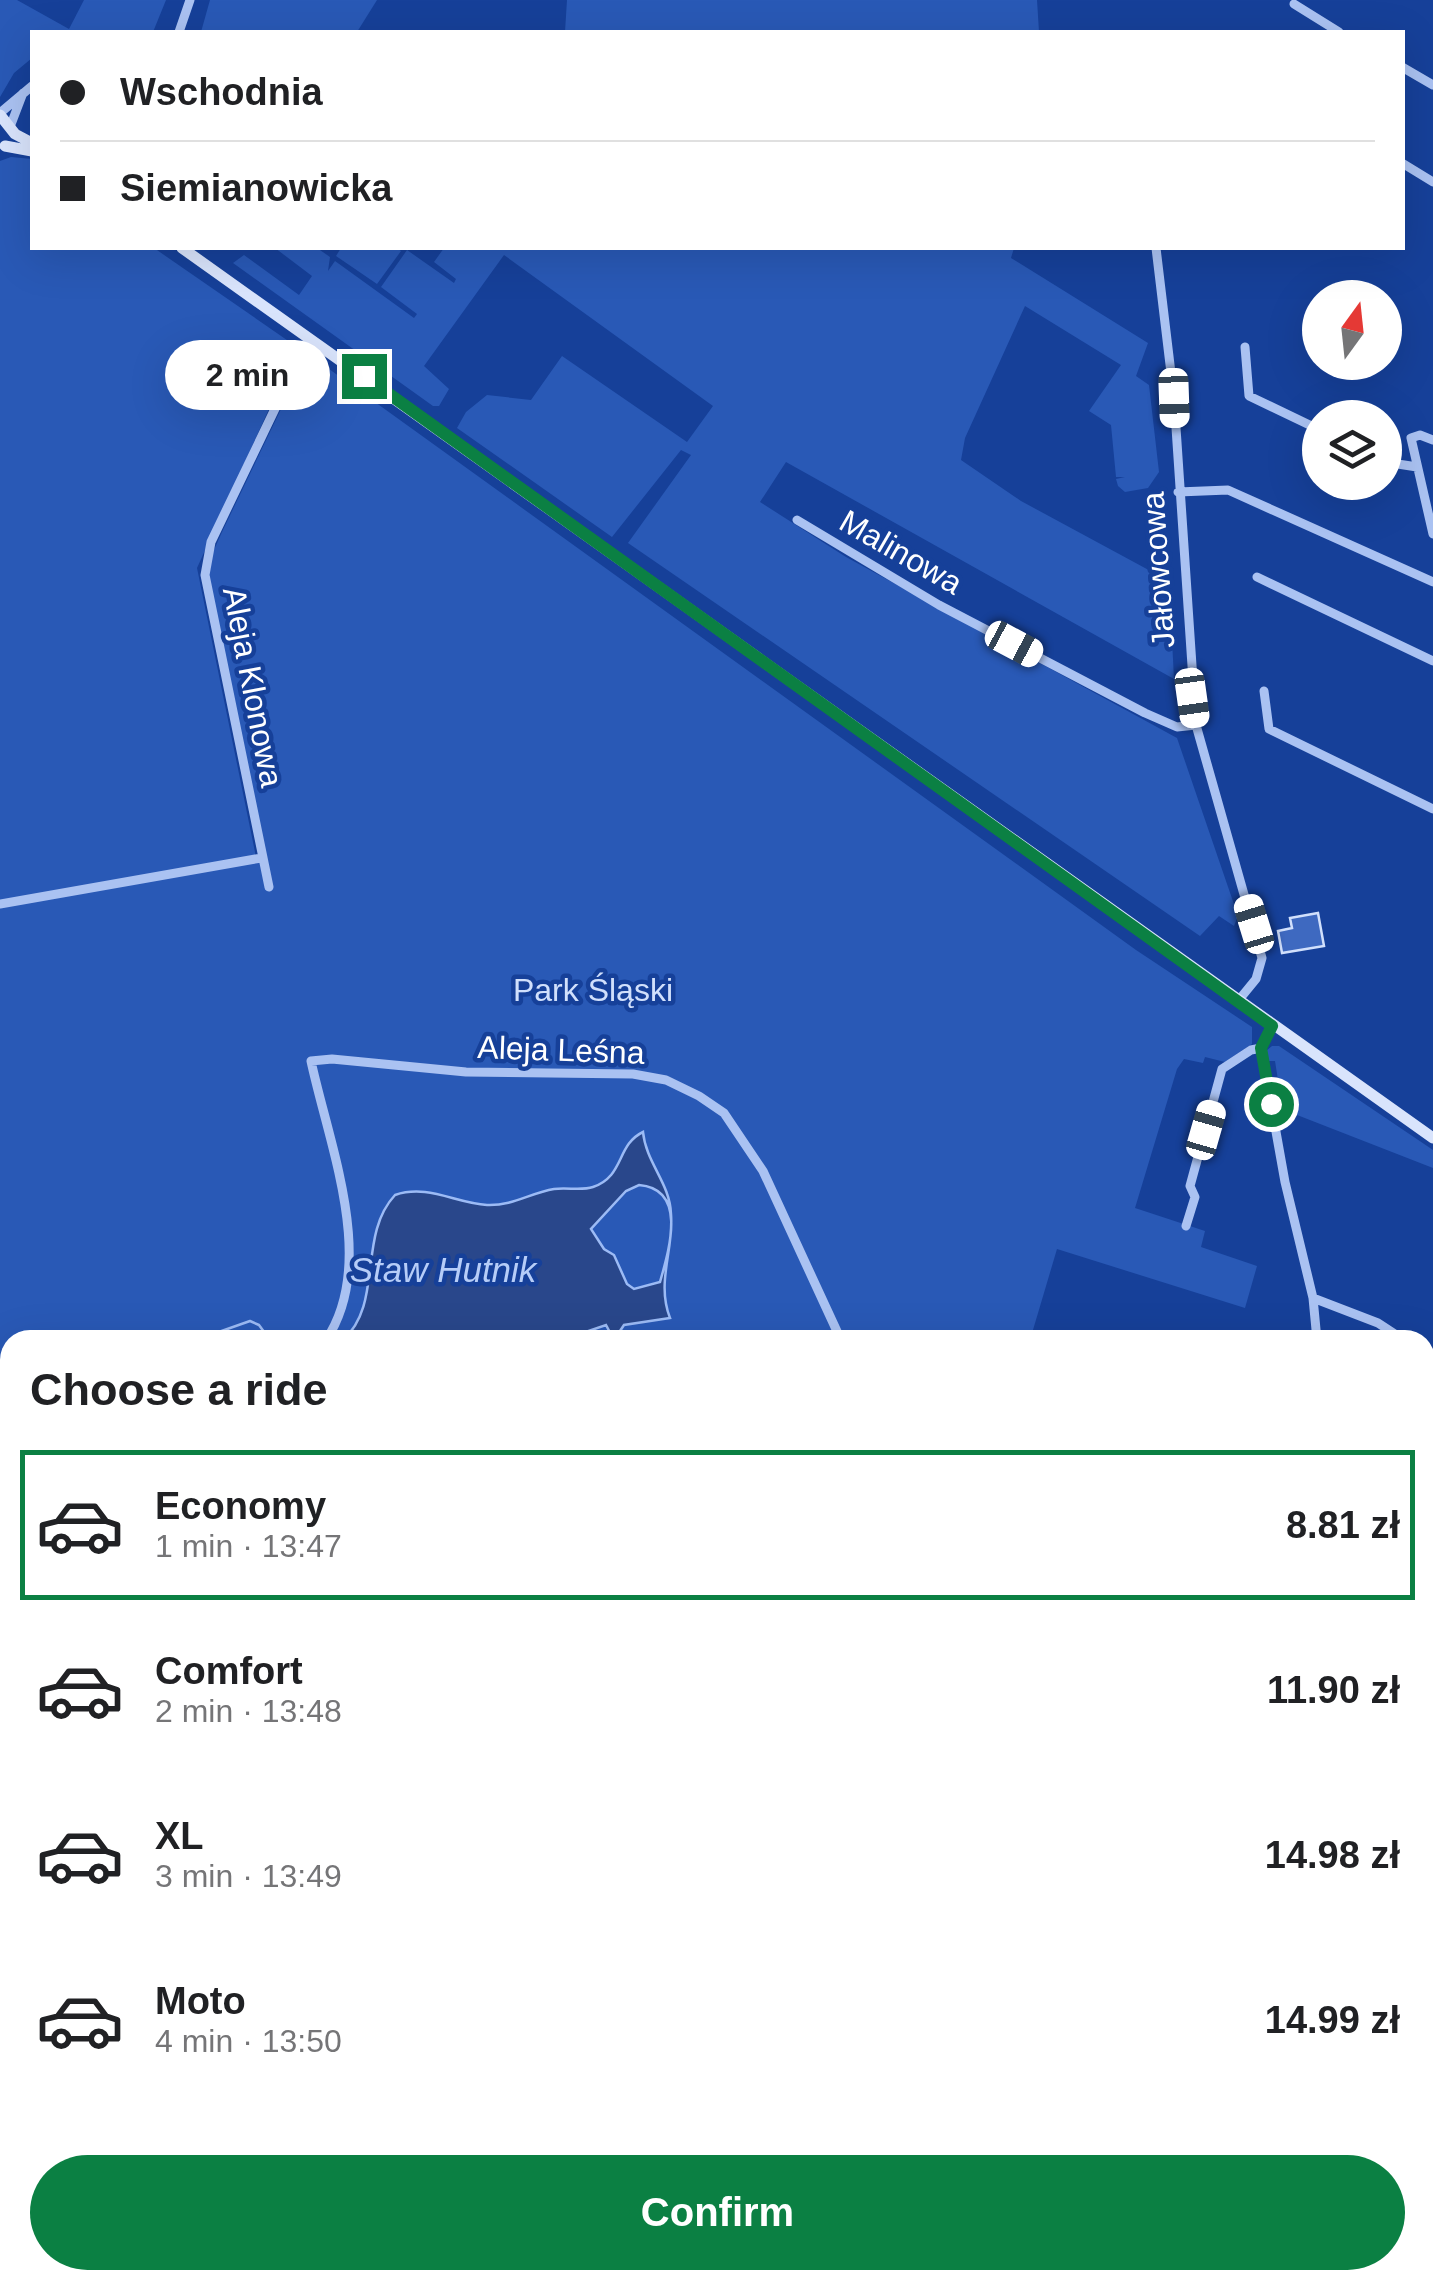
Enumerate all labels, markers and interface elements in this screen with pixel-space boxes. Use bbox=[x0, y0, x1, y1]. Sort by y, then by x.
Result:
text: Wschodnia bbox=[120, 71, 323, 113]
text: Siemianowicka bbox=[120, 167, 392, 209]
north arrow bbox=[1302, 280, 1402, 380]
map controls bbox=[1302, 280, 1402, 500]
callout: 2 min bbox=[164, 341, 329, 411]
route end bbox=[342, 354, 387, 399]
text: 2 min bbox=[206, 357, 289, 393]
car bbox=[1158, 367, 1190, 429]
button: layers bbox=[1302, 400, 1402, 500]
street label: Jałowcowa bbox=[1135, 490, 1181, 649]
street label: Malinowa bbox=[833, 503, 969, 601]
street label: Aleja Klonowa bbox=[216, 584, 290, 790]
car bbox=[980, 617, 1048, 671]
car bbox=[1173, 666, 1211, 730]
car bbox=[1231, 891, 1277, 957]
park label: Park Śląski bbox=[513, 972, 673, 1008]
street label: Aleja Leśna bbox=[477, 1029, 645, 1071]
route start bbox=[1249, 1082, 1294, 1127]
car bbox=[1183, 1097, 1229, 1163]
water label: Staw Hutnik bbox=[350, 1250, 538, 1289]
text: Choose a ride bbox=[30, 1364, 328, 1415]
icon: car bbox=[35, 1480, 125, 1570]
text: Economy bbox=[155, 1485, 326, 1527]
text: 8.81 zł bbox=[1286, 1504, 1400, 1546]
text: 1 min · 13:47 bbox=[155, 1528, 342, 1564]
icon: car bbox=[35, 1645, 125, 1735]
text: Comfort bbox=[155, 1650, 303, 1692]
text: 11.90 zł bbox=[1267, 1669, 1400, 1711]
text: 2 min · 13:48 bbox=[155, 1693, 342, 1729]
icon: car bbox=[35, 1810, 125, 1900]
text: XL bbox=[155, 1815, 204, 1857]
text: 14.98 zł bbox=[1265, 1834, 1400, 1876]
text: 3 min · 13:49 bbox=[155, 1858, 342, 1894]
icon: car bbox=[35, 1975, 125, 2065]
text: Moto bbox=[155, 1980, 246, 2022]
text: 14.99 zł bbox=[1265, 1999, 1400, 2041]
text: 4 min · 13:50 bbox=[155, 2023, 342, 2059]
button: Confirm bbox=[30, 2155, 1405, 2270]

